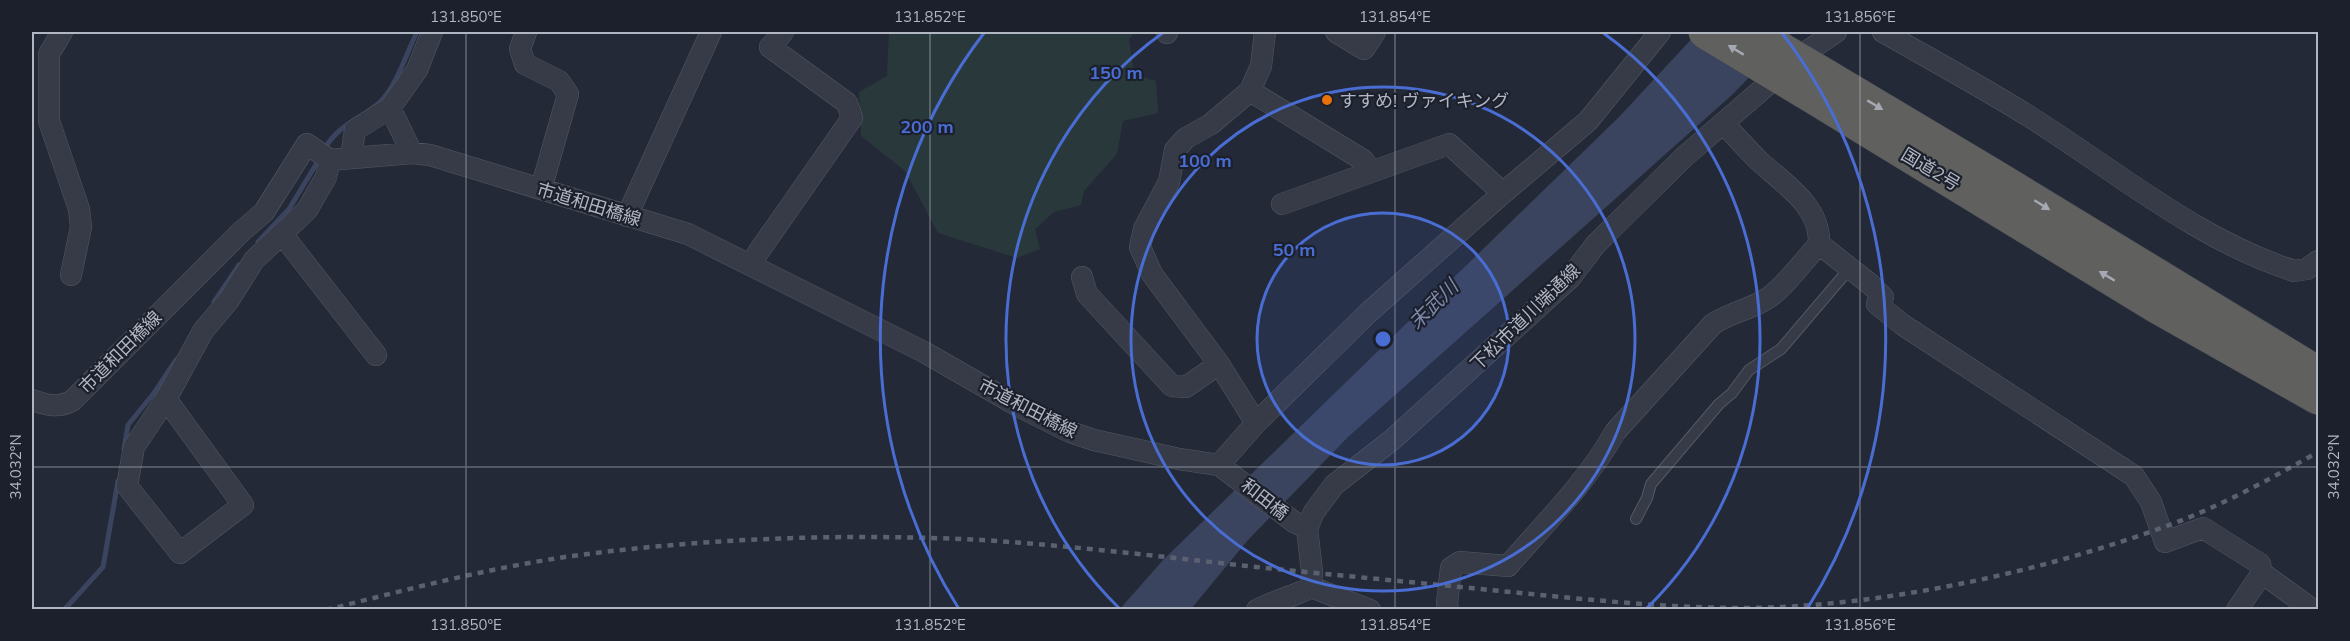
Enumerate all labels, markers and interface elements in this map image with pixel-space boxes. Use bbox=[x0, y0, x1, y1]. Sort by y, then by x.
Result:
text: 131.850°E bbox=[430, 7, 502, 26]
text: 131.852°E bbox=[894, 7, 966, 26]
text: 131.854°E bbox=[1359, 7, 1431, 26]
text: 131.856°E bbox=[1824, 7, 1896, 26]
one-way arrow bbox=[1728, 45, 1744, 56]
text: 150 m bbox=[1089, 61, 1143, 84]
place label: すすめ! ヴァイキング bbox=[1339, 89, 1509, 112]
marker: すすめ! ヴァイキング bbox=[1320, 93, 1334, 107]
one-way arrow bbox=[1867, 99, 1883, 110]
text: 200 m bbox=[900, 115, 954, 138]
street label: 国道2号 bbox=[1897, 142, 1965, 196]
text: 100 m bbox=[1178, 149, 1232, 172]
street label: 市道和田橋線 bbox=[534, 177, 644, 231]
one-way arrow bbox=[2034, 199, 2050, 210]
text: 50 m bbox=[1273, 238, 1315, 261]
street label: 下松市道川端通線 bbox=[1465, 259, 1585, 375]
one-way arrow bbox=[2099, 271, 2115, 282]
water label: 末武川 bbox=[1403, 273, 1464, 334]
street label: 市道和田橋線 bbox=[74, 306, 166, 398]
centre of rings bbox=[1373, 329, 1393, 349]
street label: 市道和田橋線 bbox=[975, 373, 1081, 443]
text: 34.032°N bbox=[6, 434, 25, 500]
text: 34.032°N bbox=[2324, 434, 2343, 500]
street label: 和田橋 bbox=[1237, 473, 1293, 525]
text: 131.850°E bbox=[430, 615, 502, 634]
text: 131.852°E bbox=[894, 615, 966, 634]
text: 131.854°E bbox=[1359, 615, 1431, 634]
text: 131.856°E bbox=[1824, 615, 1896, 634]

